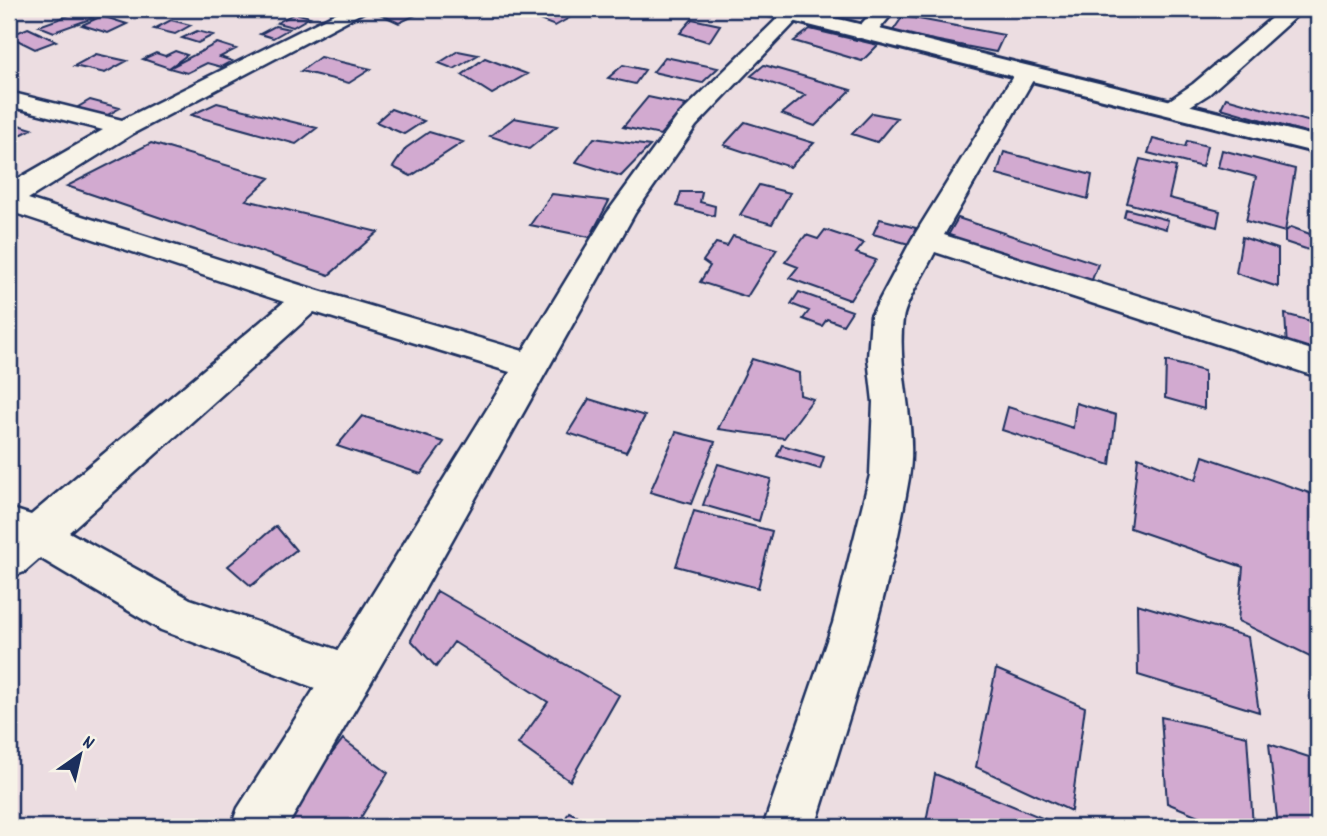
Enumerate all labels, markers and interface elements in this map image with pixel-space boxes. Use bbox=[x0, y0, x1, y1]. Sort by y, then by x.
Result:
north arrow bbox=[46, 720, 116, 790]
text: N bbox=[76, 730, 99, 758]

